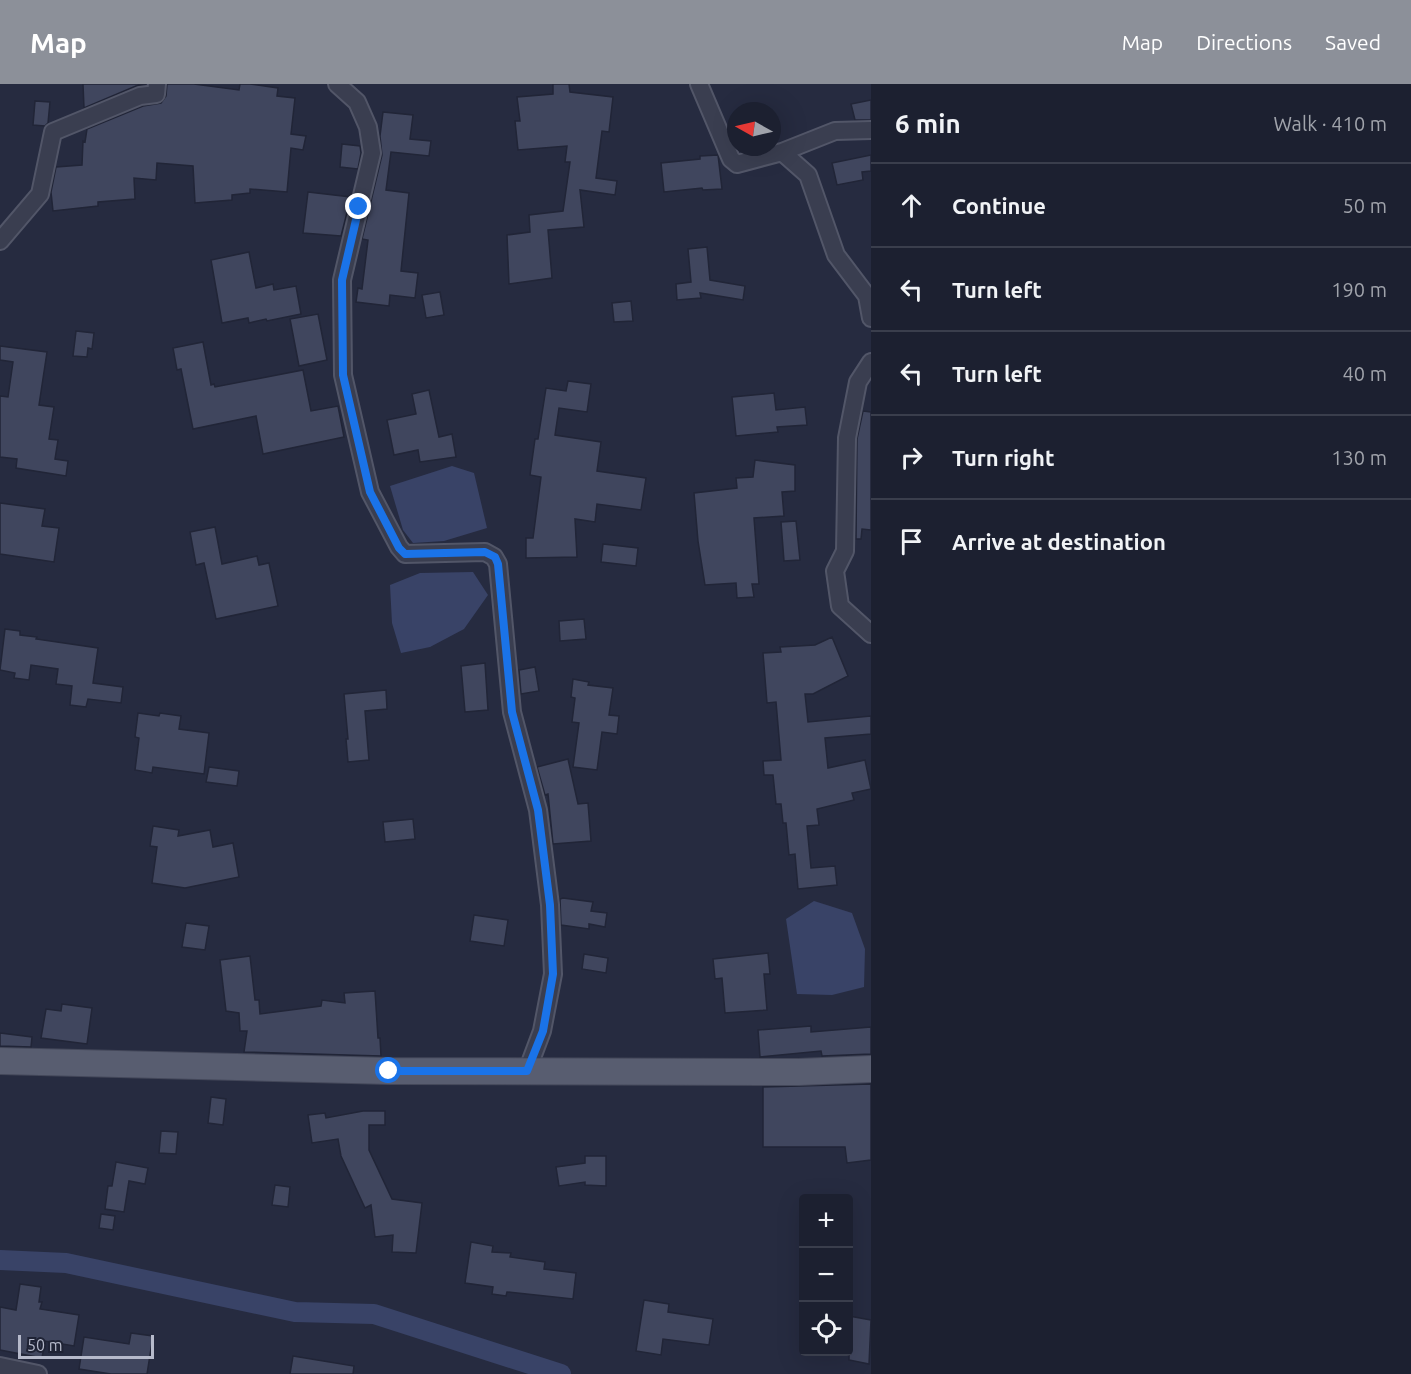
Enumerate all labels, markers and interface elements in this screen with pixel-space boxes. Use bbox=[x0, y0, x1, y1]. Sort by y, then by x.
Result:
text: Map bbox=[30, 27, 87, 58]
text: Map bbox=[1122, 30, 1163, 54]
text: Directions bbox=[1196, 30, 1292, 54]
text: Saved bbox=[1325, 30, 1381, 54]
north arrow bbox=[727, 102, 781, 156]
text: 6 min bbox=[895, 109, 961, 138]
text: Walk · 410 m bbox=[1274, 112, 1387, 135]
icon: ahead bbox=[895, 189, 928, 222]
route end bbox=[345, 193, 371, 219]
text: Continue bbox=[952, 193, 1046, 218]
text: 50 m bbox=[1343, 194, 1387, 217]
icon: left bbox=[895, 273, 928, 306]
text: Turn left bbox=[952, 277, 1042, 302]
text: 190 m bbox=[1331, 278, 1387, 301]
icon: left bbox=[895, 357, 928, 390]
text: Turn left bbox=[952, 361, 1042, 386]
text: 40 m bbox=[1343, 362, 1387, 385]
icon: right bbox=[895, 441, 928, 474]
text: Turn right bbox=[952, 445, 1054, 470]
text: 130 m bbox=[1331, 446, 1387, 469]
icon: arrive bbox=[895, 525, 928, 558]
text: Arrive at destination bbox=[952, 529, 1166, 554]
route start bbox=[375, 1057, 401, 1083]
map controls bbox=[799, 1194, 853, 1356]
button: + bbox=[799, 1194, 853, 1248]
button: − bbox=[799, 1248, 853, 1302]
button: locate bbox=[799, 1302, 853, 1356]
scale bar bbox=[18, 1332, 154, 1360]
text: 50 m bbox=[27, 1336, 63, 1354]

